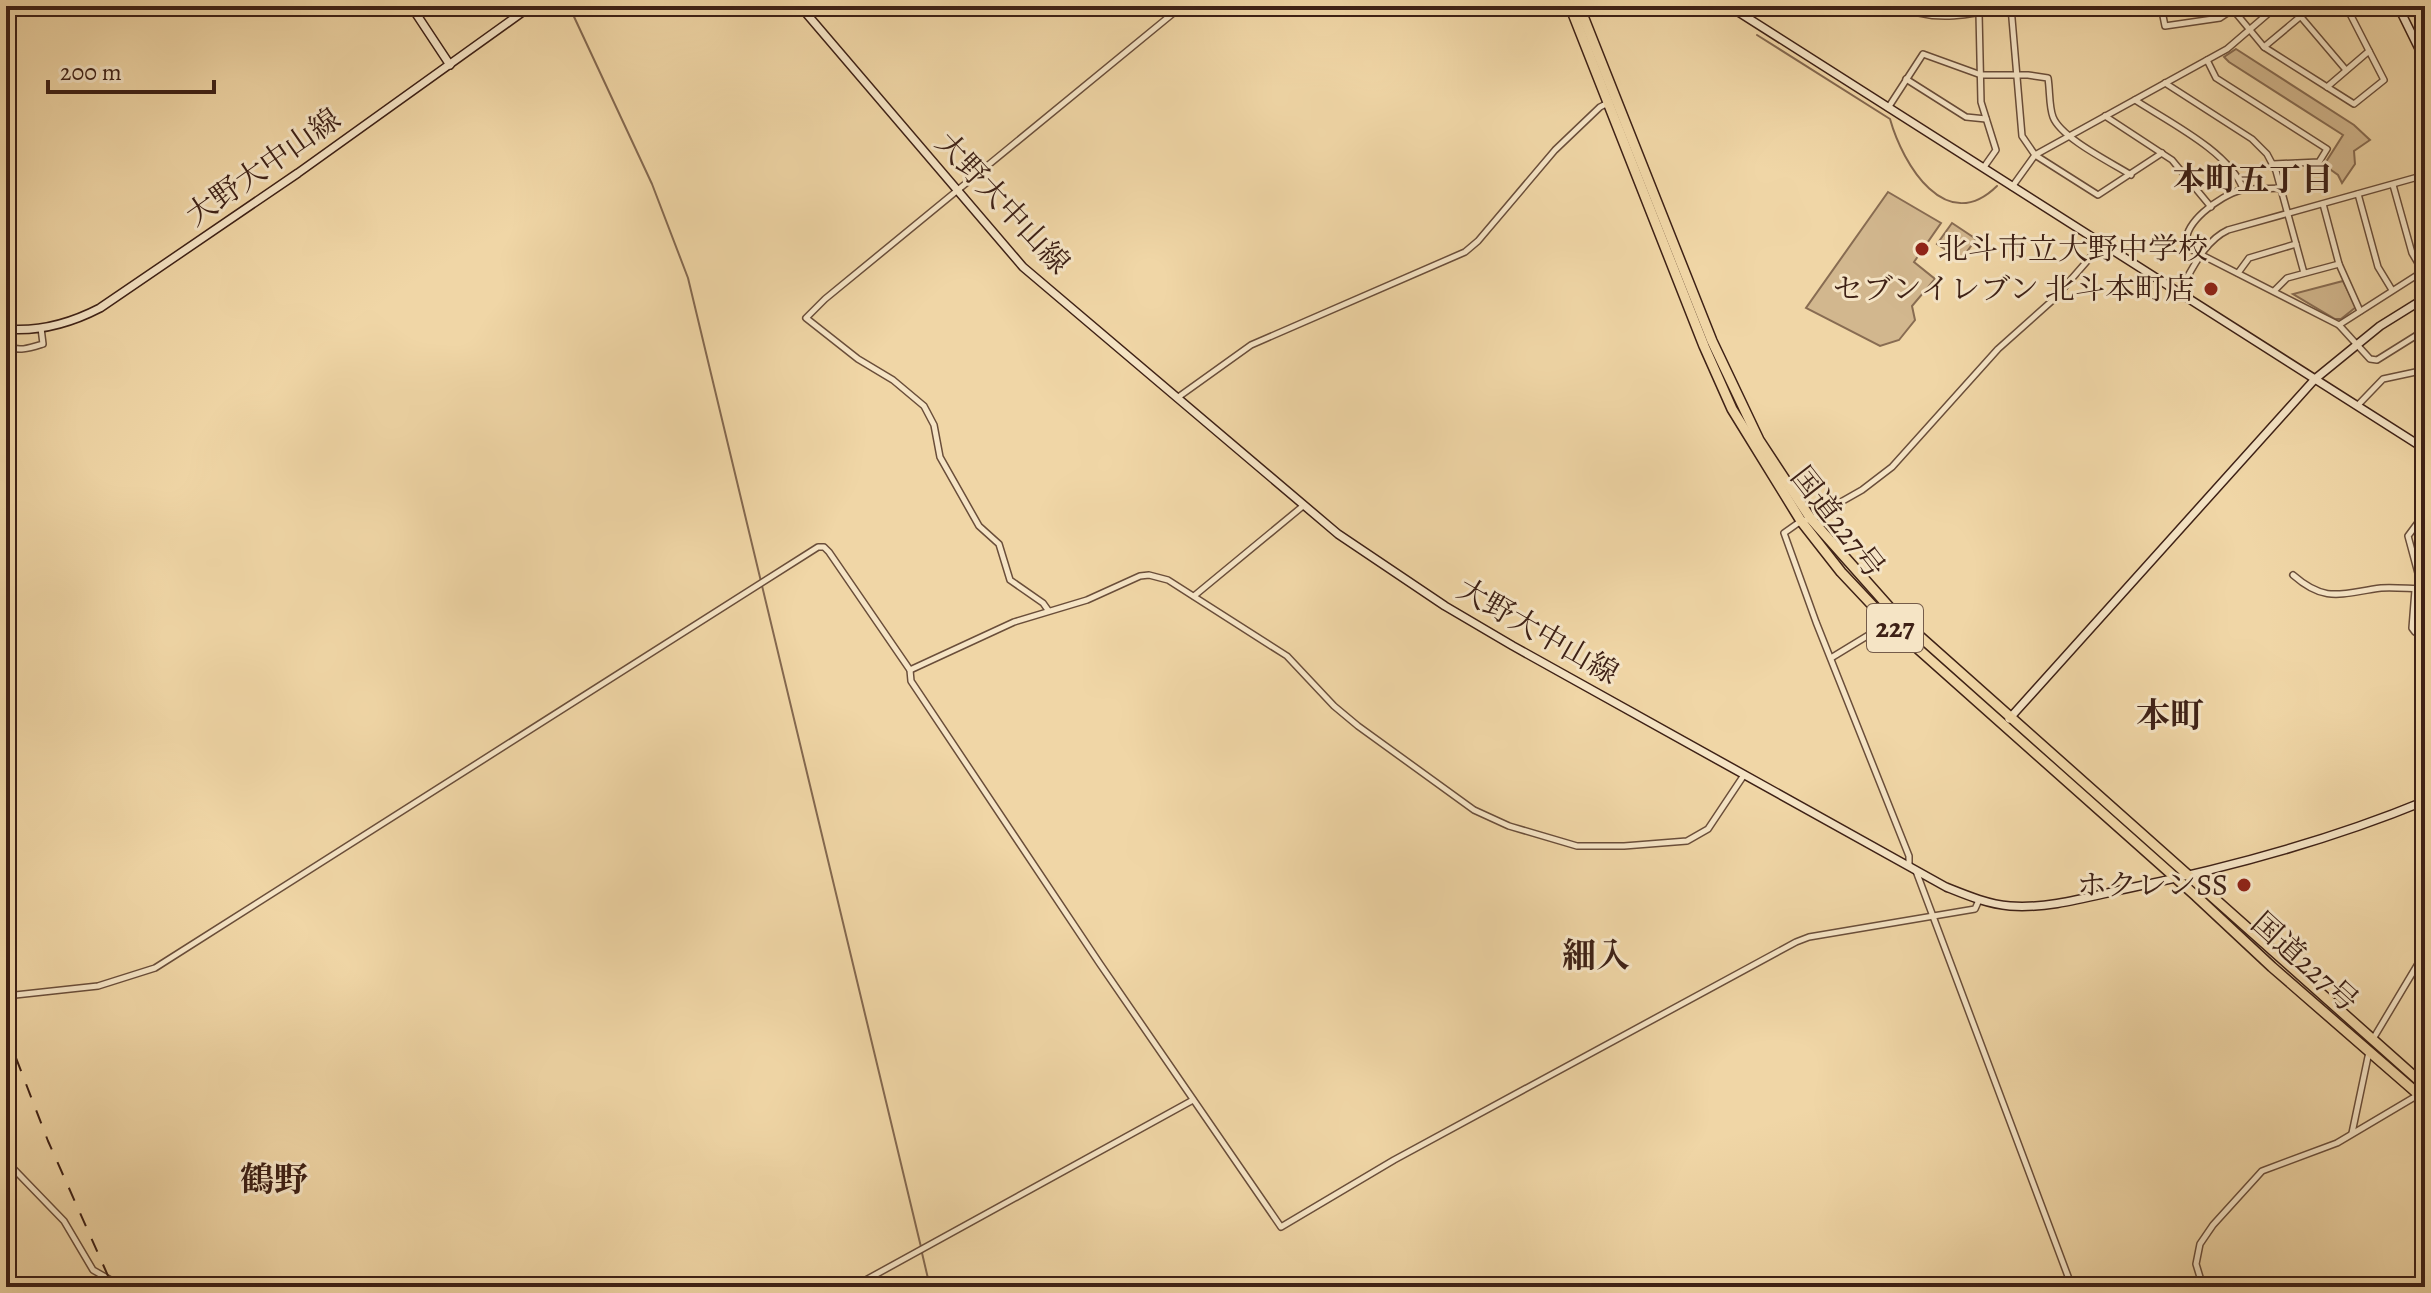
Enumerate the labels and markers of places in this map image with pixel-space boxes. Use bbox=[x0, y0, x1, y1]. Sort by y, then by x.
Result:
place label: 北斗市立大野中学校 bbox=[1938, 229, 2208, 269]
marker: 北斗市立大野中学校 bbox=[1913, 240, 1931, 258]
place label: セブンイレブン 北斗本町店 bbox=[1833, 269, 2195, 309]
marker: セブンイレブン 北斗本町店 bbox=[2202, 280, 2220, 298]
place label: ホクレンSS bbox=[2077, 865, 2228, 905]
marker: ホクレンSS bbox=[2235, 876, 2253, 894]

